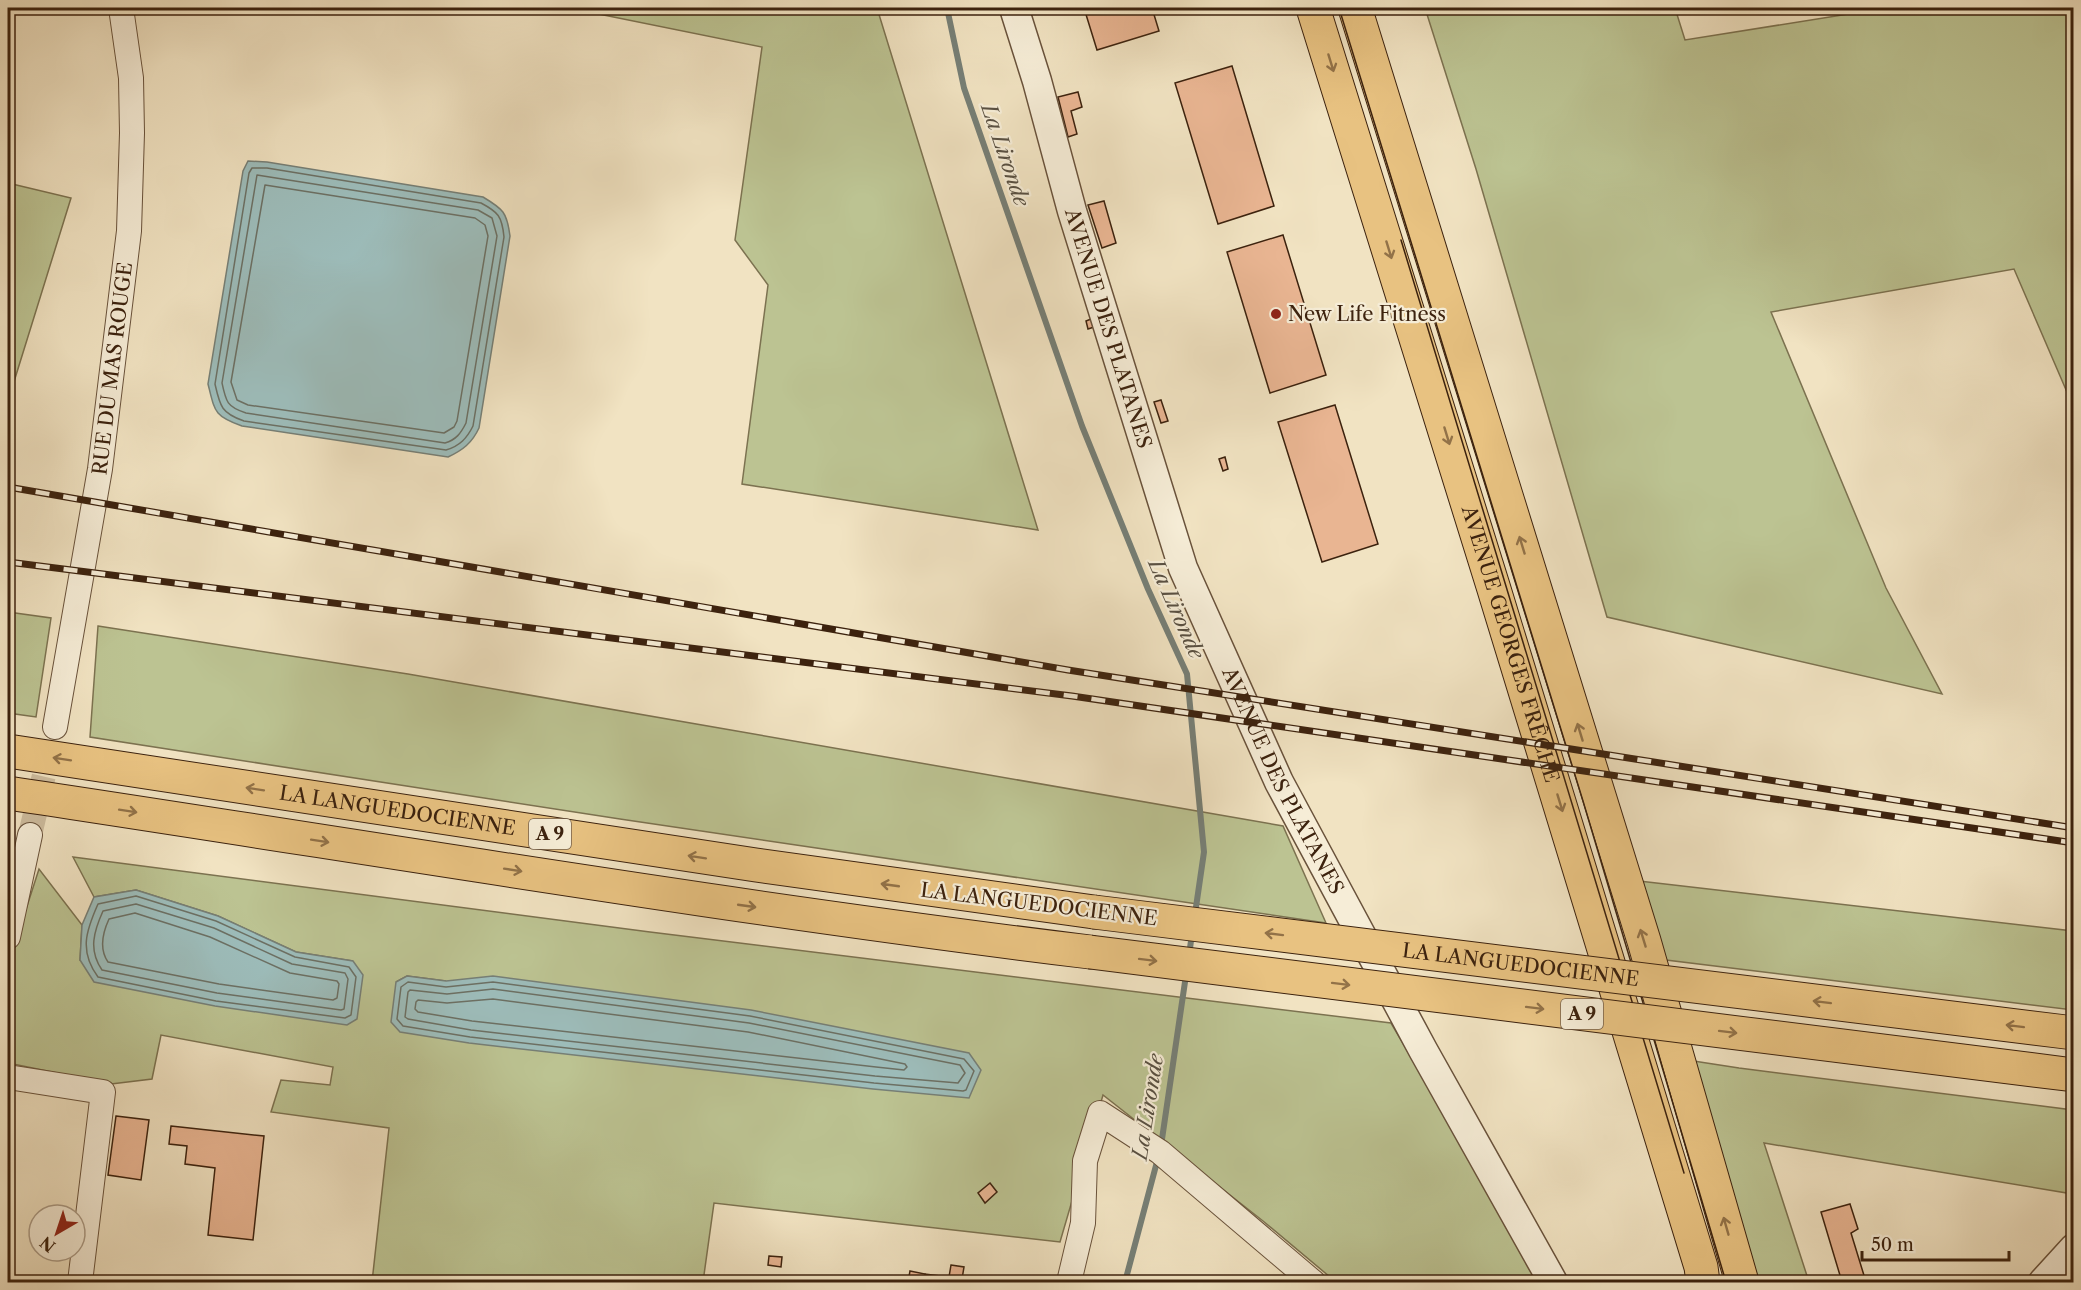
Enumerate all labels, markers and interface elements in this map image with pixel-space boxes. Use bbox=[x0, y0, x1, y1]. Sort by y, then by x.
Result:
one-way arrow bbox=[1326, 53, 1337, 72]
water label: La Lironde bbox=[976, 98, 1035, 210]
street label: AVENUE DES PLATANES bbox=[1060, 204, 1157, 451]
one-way arrow bbox=[1384, 240, 1395, 259]
street label: RUE DU MAS ROUGE bbox=[87, 261, 137, 476]
place label: New Life Fitness bbox=[1288, 302, 1446, 326]
marker: New Life Fitness bbox=[1269, 307, 1283, 321]
one-way arrow bbox=[1442, 426, 1453, 445]
street label: AVENUE GEORGES FRÊCHE bbox=[1456, 502, 1564, 785]
one-way arrow bbox=[1516, 536, 1527, 555]
water label: La Lironde bbox=[1143, 553, 1210, 663]
street label: AVENUE DES PLATANES bbox=[1217, 663, 1349, 898]
one-way arrow bbox=[1573, 723, 1584, 742]
one-way arrow bbox=[53, 754, 73, 765]
street label: LA LANGUEDOCIENNE bbox=[278, 781, 517, 840]
one-way arrow bbox=[246, 783, 265, 794]
one-way arrow bbox=[1555, 793, 1566, 812]
one-way arrow bbox=[117, 806, 137, 817]
road number: A 9 bbox=[529, 819, 571, 849]
one-way arrow bbox=[310, 835, 330, 846]
one-way arrow bbox=[688, 851, 707, 862]
one-way arrow bbox=[503, 865, 522, 876]
street label: LA LANGUEDOCIENNE bbox=[919, 878, 1159, 930]
one-way arrow bbox=[881, 879, 900, 890]
one-way arrow bbox=[737, 901, 757, 912]
one-way arrow bbox=[1265, 928, 1285, 939]
one-way arrow bbox=[1637, 929, 1648, 948]
street label: LA LANGUEDOCIENNE bbox=[1401, 938, 1641, 991]
one-way arrow bbox=[1137, 954, 1157, 965]
one-way arrow bbox=[1331, 978, 1351, 989]
one-way arrow bbox=[1813, 996, 1832, 1007]
road number: A 9 bbox=[1561, 999, 1603, 1029]
one-way arrow bbox=[1524, 1002, 1544, 1013]
one-way arrow bbox=[2006, 1021, 2026, 1032]
one-way arrow bbox=[1718, 1027, 1738, 1038]
water label: La Lironde bbox=[1126, 1051, 1168, 1164]
north arrow bbox=[27, 1203, 87, 1263]
one-way arrow bbox=[1720, 1217, 1731, 1236]
scale bar bbox=[1862, 1224, 2009, 1262]
text: N bbox=[36, 1232, 59, 1257]
text: 50 m bbox=[1871, 1234, 1914, 1256]

